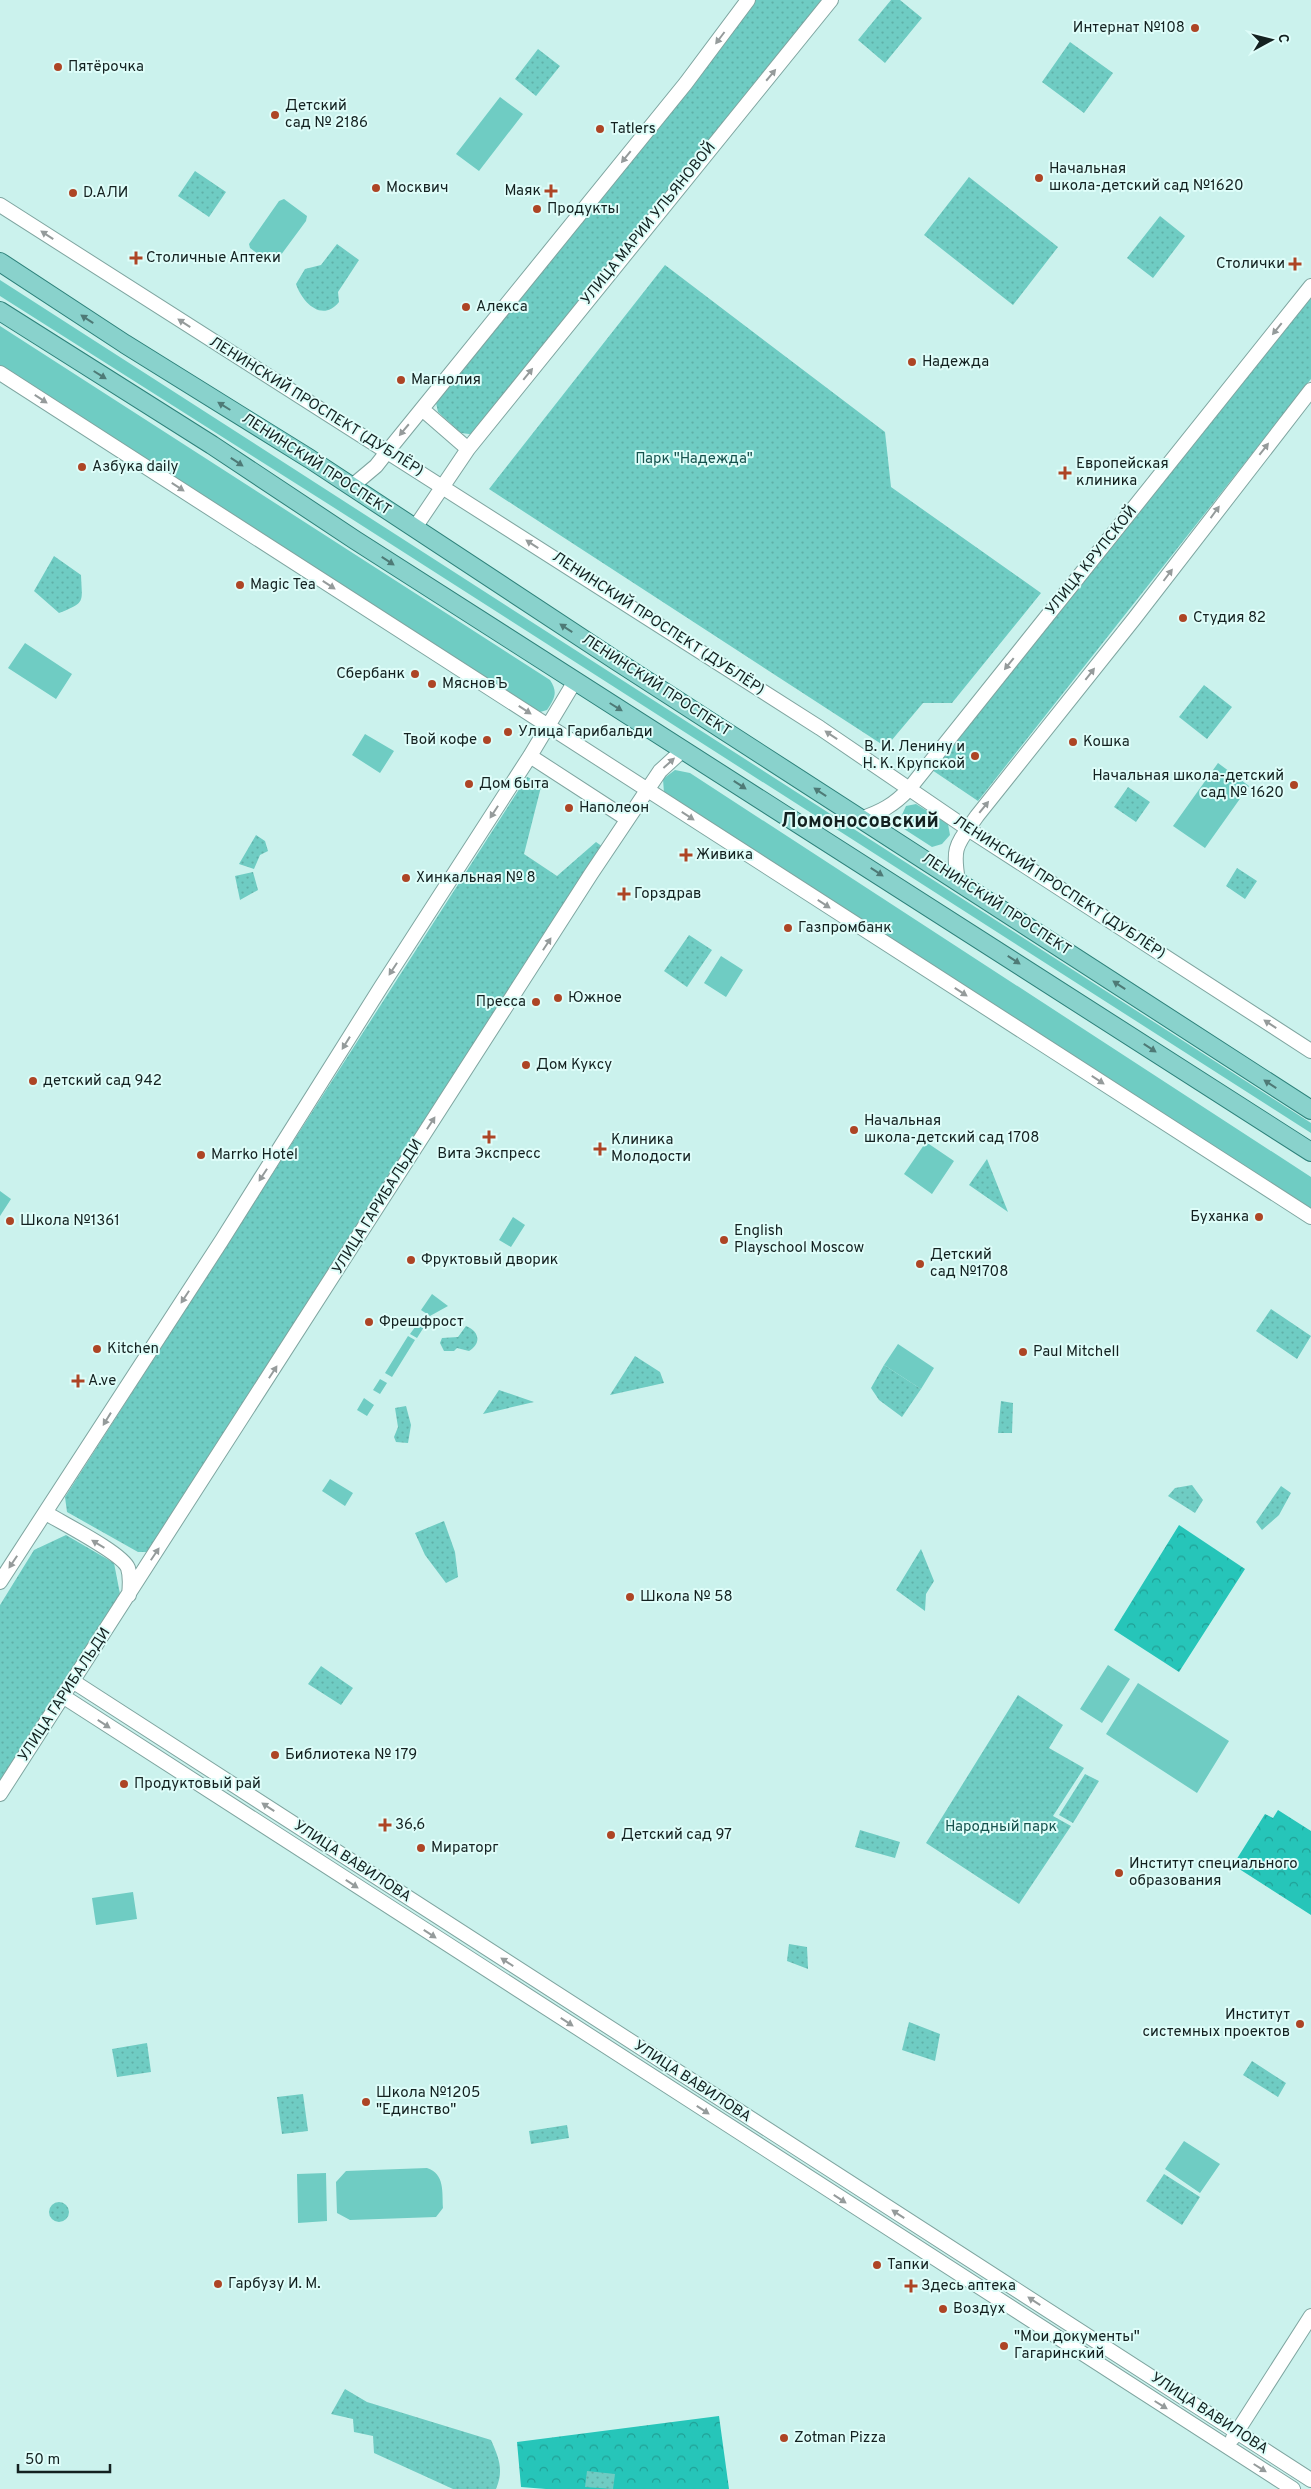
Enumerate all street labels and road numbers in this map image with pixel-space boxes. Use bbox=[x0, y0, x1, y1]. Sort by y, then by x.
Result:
street label: УЛИЦА МАРИИ УЛЬЯНОВОЙ bbox=[576, 138, 721, 309]
street label: ЛЕНИНСКИЙ ПРОСПЕКТ (ДУБЛЁР) bbox=[205, 333, 427, 481]
street label: ЛЕНИНСКИЙ ПРОСПЕКТ bbox=[238, 410, 394, 520]
street label: УЛИЦА КРУПСКОЙ bbox=[1041, 501, 1142, 619]
street label: ЛЕНИНСКИЙ ПРОСПЕКТ (ДУБЛЁР) bbox=[548, 548, 768, 700]
street label: ЛЕНИНСКИЙ ПРОСПЕКТ bbox=[578, 631, 734, 741]
street label: ЛЕНИНСКИЙ ПРОСПЕКТ (ДУБЛЁР) bbox=[949, 812, 1169, 964]
street label: ЛЕНИНСКИЙ ПРОСПЕКТ bbox=[918, 850, 1074, 960]
street label: УЛИЦА ГАРИБАЛЬДИ bbox=[329, 1136, 427, 1278]
street label: УЛИЦА ГАРИБАЛЬДИ bbox=[15, 1624, 115, 1766]
street label: УЛИЦА ВАВИЛОВА bbox=[290, 1817, 414, 1907]
street label: УЛИЦА ВАВИЛОВА bbox=[630, 2037, 754, 2127]
street label: УЛИЦА ВАВИЛОВА bbox=[1147, 2369, 1271, 2459]

